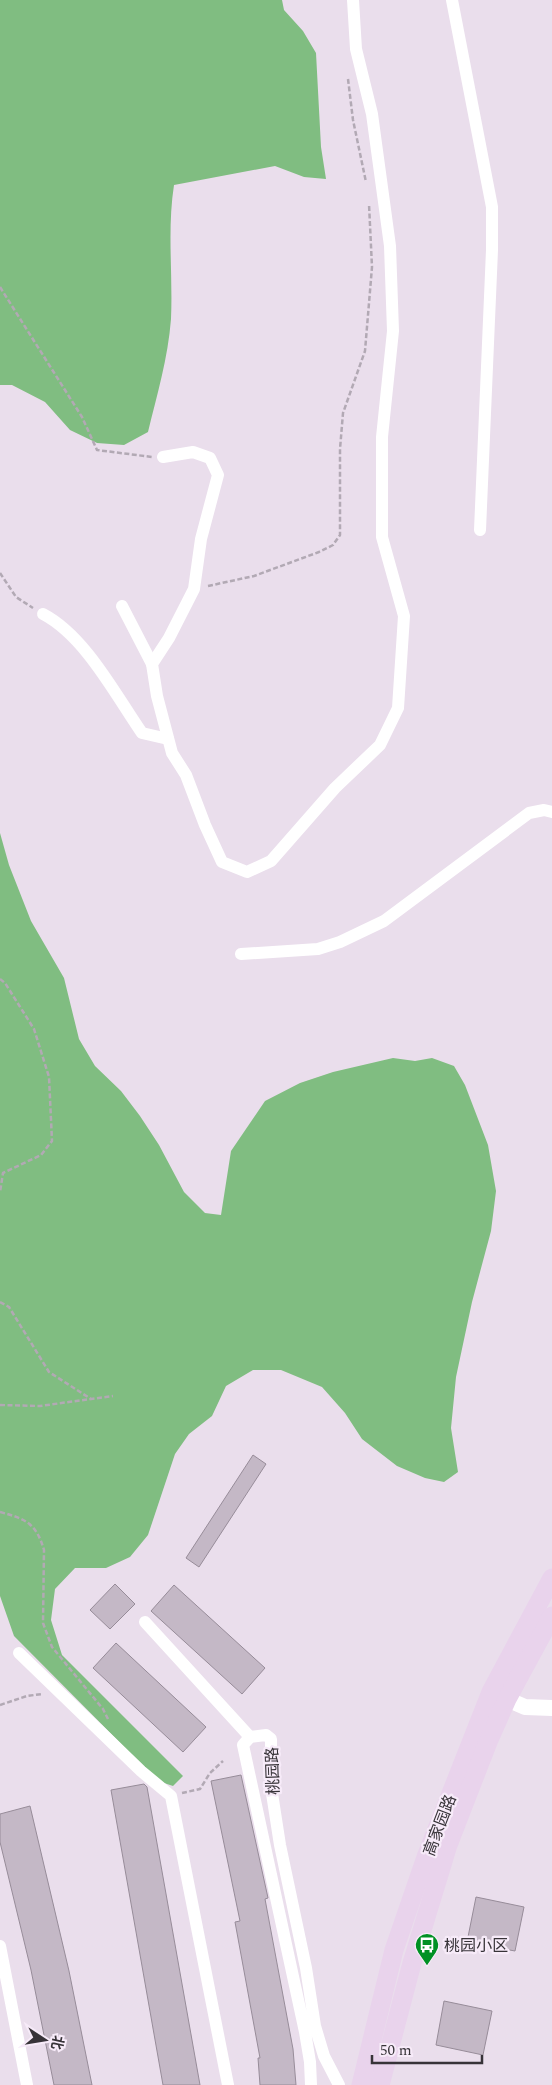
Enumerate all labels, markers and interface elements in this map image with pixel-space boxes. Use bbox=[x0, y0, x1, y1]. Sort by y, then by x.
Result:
street label: 桃园路 bbox=[260, 1747, 286, 1795]
street label: 高家园路 bbox=[417, 1791, 463, 1860]
bus stop icon: 桃园小区 bbox=[414, 1932, 440, 1966]
place label: 桃园小区 bbox=[444, 1934, 508, 1958]
north arrow bbox=[20, 2015, 70, 2065]
scale bar bbox=[372, 2032, 482, 2064]
text: 北 bbox=[46, 2034, 69, 2052]
text: 50 m bbox=[380, 2039, 412, 2062]

